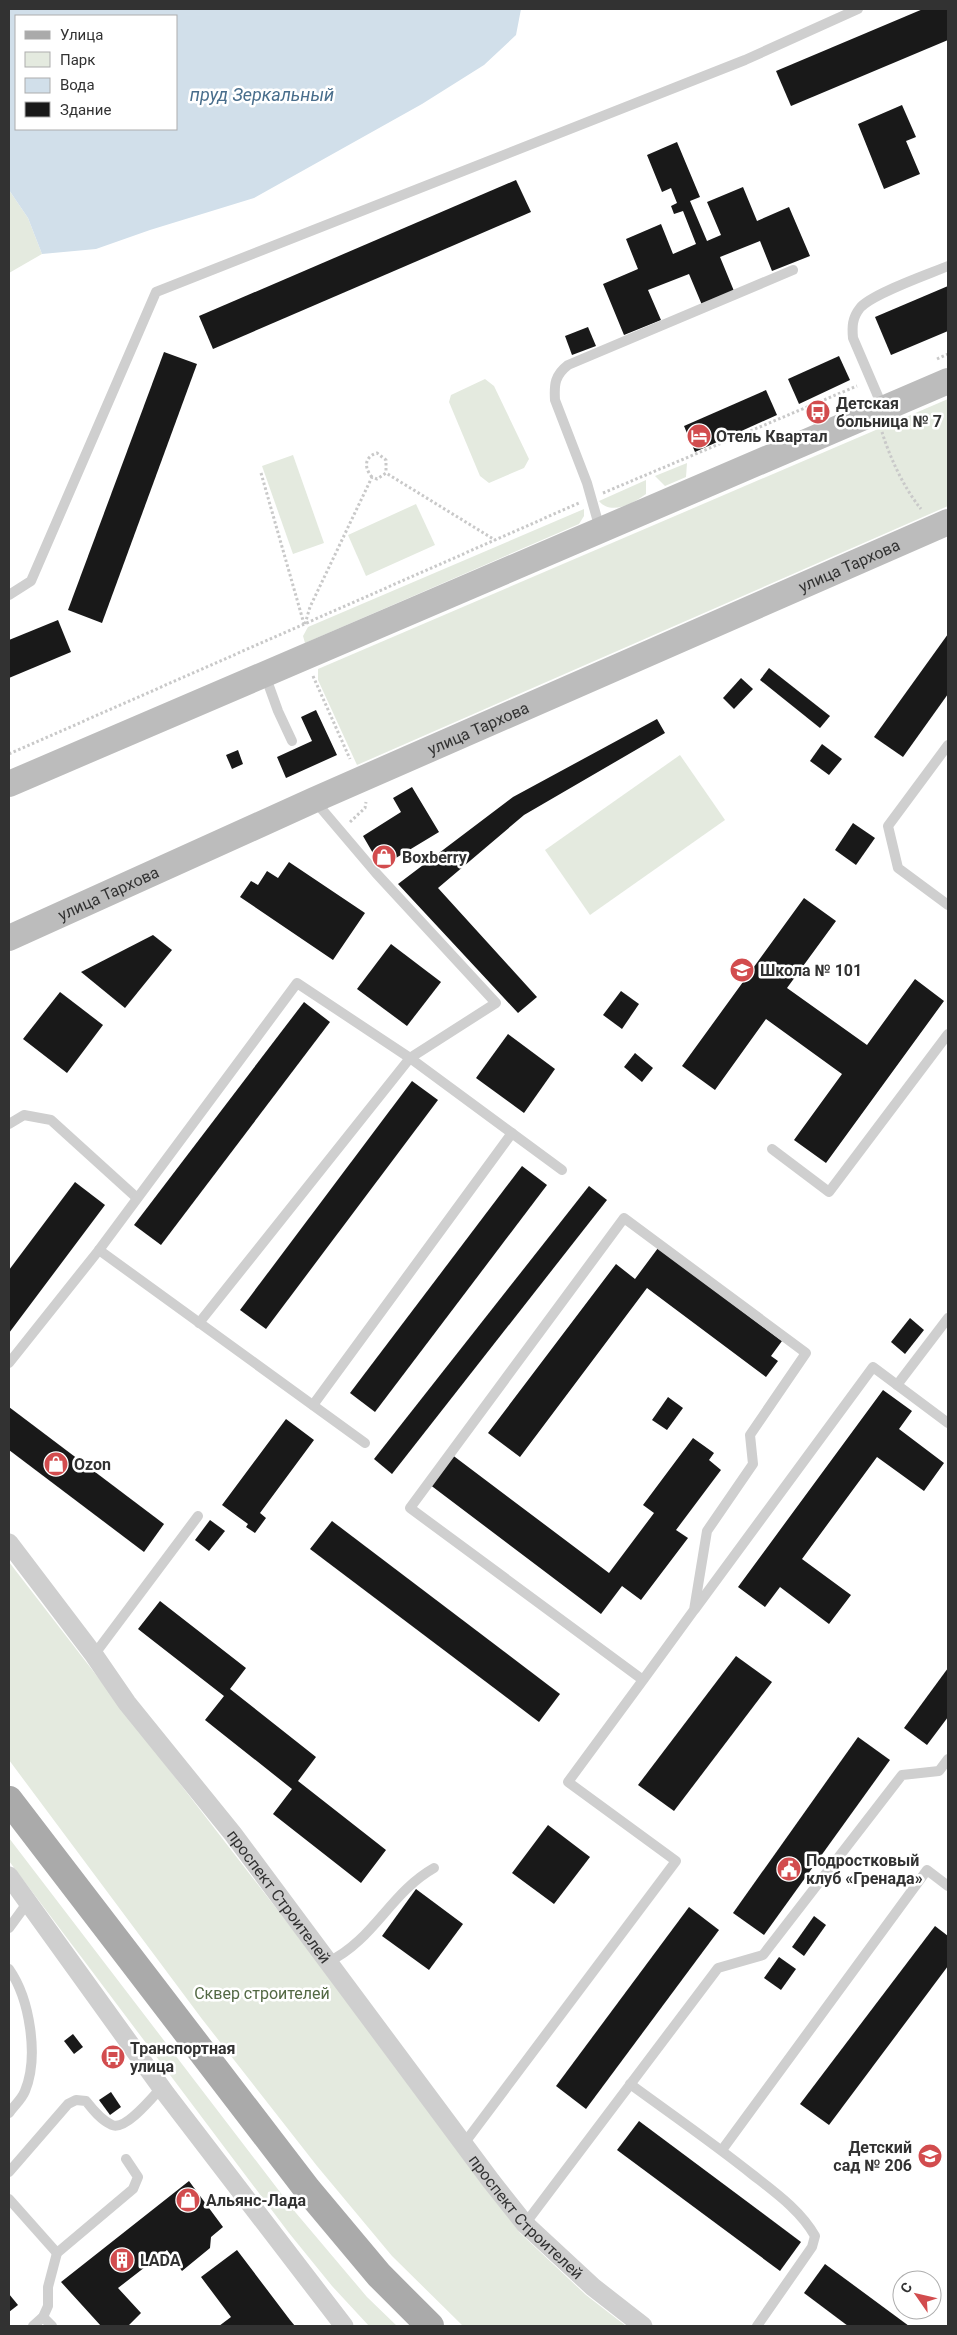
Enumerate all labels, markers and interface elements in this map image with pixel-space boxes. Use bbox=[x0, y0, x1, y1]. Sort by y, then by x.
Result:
legend bbox=[15, 15, 178, 130]
text: Улица bbox=[60, 26, 103, 44]
text: Парк bbox=[60, 51, 95, 69]
text: Вода bbox=[60, 76, 95, 94]
water label: пруд Зеркальный bbox=[190, 84, 334, 105]
text: Здание bbox=[60, 101, 111, 119]
place label: Детская больница № 7 bbox=[836, 394, 942, 431]
bus stop icon: Детская больница № 7 bbox=[805, 399, 831, 425]
hotel icon: Отель Квартал bbox=[686, 423, 712, 449]
place label: Отель Квартал bbox=[716, 427, 827, 446]
street label: улица Тархова bbox=[796, 535, 903, 596]
street label: улица Тархова bbox=[425, 698, 532, 759]
shop icon: Boxberry bbox=[371, 844, 397, 870]
place label: Boxberry bbox=[402, 848, 468, 867]
street label: улица Тархова bbox=[55, 862, 162, 924]
school or university icon: Школа № 101 bbox=[729, 957, 755, 983]
place label: Школа № 101 bbox=[760, 961, 862, 980]
shop icon: Ozon bbox=[43, 1451, 69, 1477]
place label: Ozon bbox=[74, 1455, 111, 1474]
street label: проспект Строителей bbox=[223, 1826, 335, 1967]
place label: Подростковый клуб «Гренада» bbox=[806, 1851, 923, 1888]
public building icon: Подростковый клуб «Гренада» bbox=[776, 1856, 802, 1882]
park label: Cквер cтроителей bbox=[194, 1984, 330, 2003]
place label: Транспортная улица bbox=[130, 2039, 236, 2076]
bus stop icon: Транспортная улица bbox=[100, 2044, 126, 2070]
place label: Детский сад № 206 bbox=[833, 2138, 912, 2175]
school or university icon: Детский сад № 206 bbox=[917, 2143, 943, 2169]
street label: проспект Строителей bbox=[465, 2151, 587, 2283]
shop icon: Альянс-Лада bbox=[175, 2187, 201, 2213]
place label: Альянс-Лада bbox=[206, 2191, 307, 2210]
building icon: LADA bbox=[109, 2247, 135, 2273]
place label: LADA bbox=[140, 2251, 181, 2270]
north arrow bbox=[892, 2270, 942, 2320]
text: С bbox=[897, 2279, 915, 2296]

